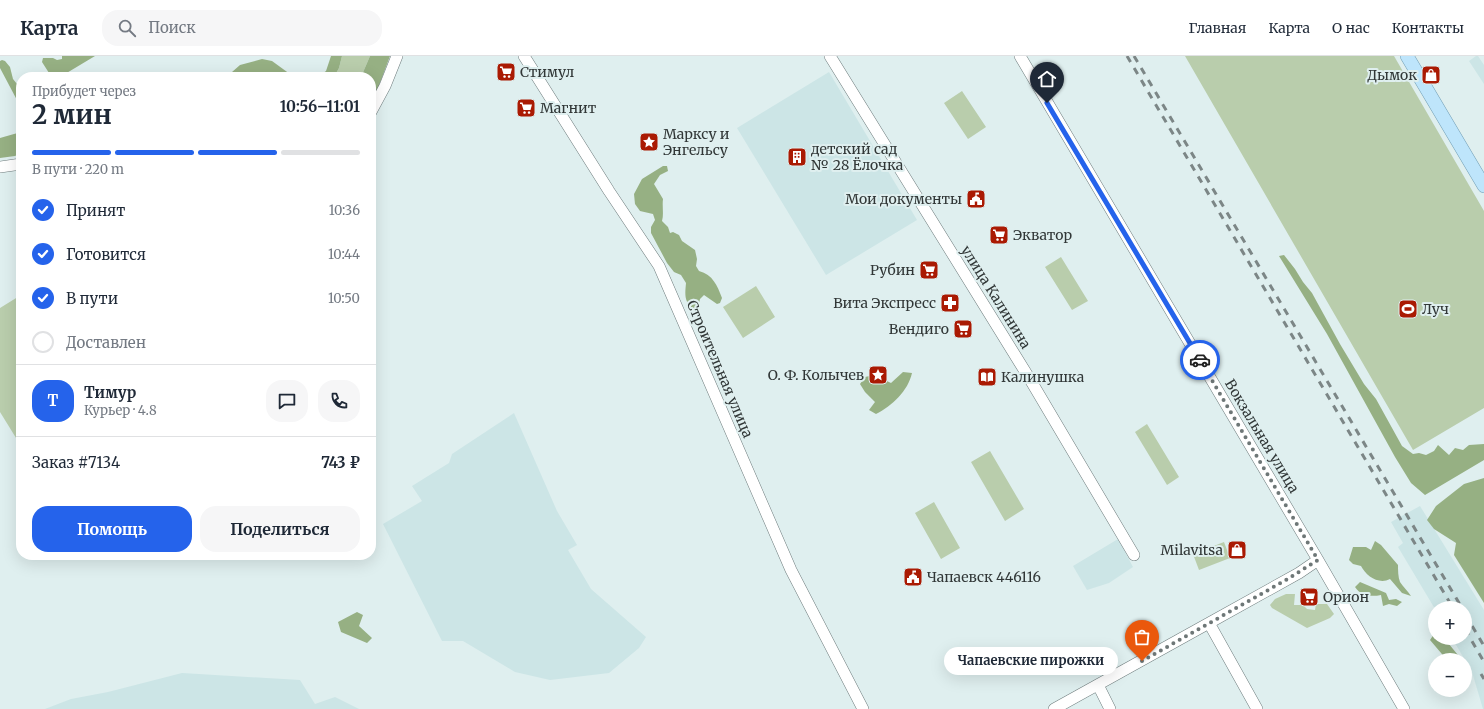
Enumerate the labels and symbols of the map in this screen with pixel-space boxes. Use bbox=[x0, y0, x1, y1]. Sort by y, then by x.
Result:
supermarket icon: Стимул bbox=[495, 61, 517, 83]
pin bbox=[1030, 62, 1064, 103]
place label: Стимул bbox=[520, 63, 574, 81]
shop icon: Дымок bbox=[1420, 64, 1442, 86]
place label: Дымок bbox=[1367, 66, 1417, 84]
supermarket icon: Магнит bbox=[515, 97, 537, 119]
place label: Магнит bbox=[540, 99, 597, 117]
place label: Марксу и Энгельсу bbox=[663, 125, 730, 159]
place icon: Марксу и Энгельсу bbox=[638, 131, 660, 153]
place label: детский сад № 28 Ёлочка bbox=[810, 140, 904, 174]
building icon: детский сад № 28 Ёлочка bbox=[786, 146, 808, 168]
public building icon: Мои документы bbox=[965, 188, 987, 210]
place label: Мои документы bbox=[845, 190, 962, 208]
supermarket icon: Экватор bbox=[988, 224, 1010, 246]
place label: Экватор bbox=[1013, 226, 1073, 244]
street label: улица Калинина bbox=[957, 242, 1035, 352]
supermarket icon: Рубин bbox=[918, 259, 940, 281]
place label: Рубин bbox=[870, 261, 915, 279]
pharmacy icon: Вита Экспресс bbox=[939, 292, 961, 314]
place label: Вита Экспресс bbox=[833, 294, 936, 312]
street label: Строительная улица bbox=[683, 298, 757, 441]
sports icon: Луч bbox=[1397, 298, 1419, 320]
place label: Луч bbox=[1422, 300, 1449, 318]
supermarket icon: Вендиго bbox=[952, 318, 974, 340]
place label: Вендиго bbox=[889, 320, 949, 338]
courier bbox=[1180, 340, 1220, 380]
place icon: О. Ф. Колычев bbox=[867, 364, 889, 386]
place label: О. Ф. Колычев bbox=[768, 366, 864, 384]
library icon: Калинушка bbox=[976, 366, 998, 388]
place label: Калинушка bbox=[1001, 368, 1085, 386]
street label: Вокзальная улица bbox=[1221, 376, 1303, 497]
shop icon: Milavitsa bbox=[1226, 539, 1248, 561]
place label: Milavitsa bbox=[1161, 541, 1223, 559]
public building icon: Чапаевск 446116 bbox=[902, 566, 924, 588]
place label: Чапаевск 446116 bbox=[927, 568, 1041, 586]
supermarket icon: Орион bbox=[1298, 586, 1320, 608]
place label: Орион bbox=[1323, 588, 1369, 606]
pin bbox=[1125, 620, 1159, 661]
callout: Чапаевские пирожки bbox=[944, 647, 1118, 675]

